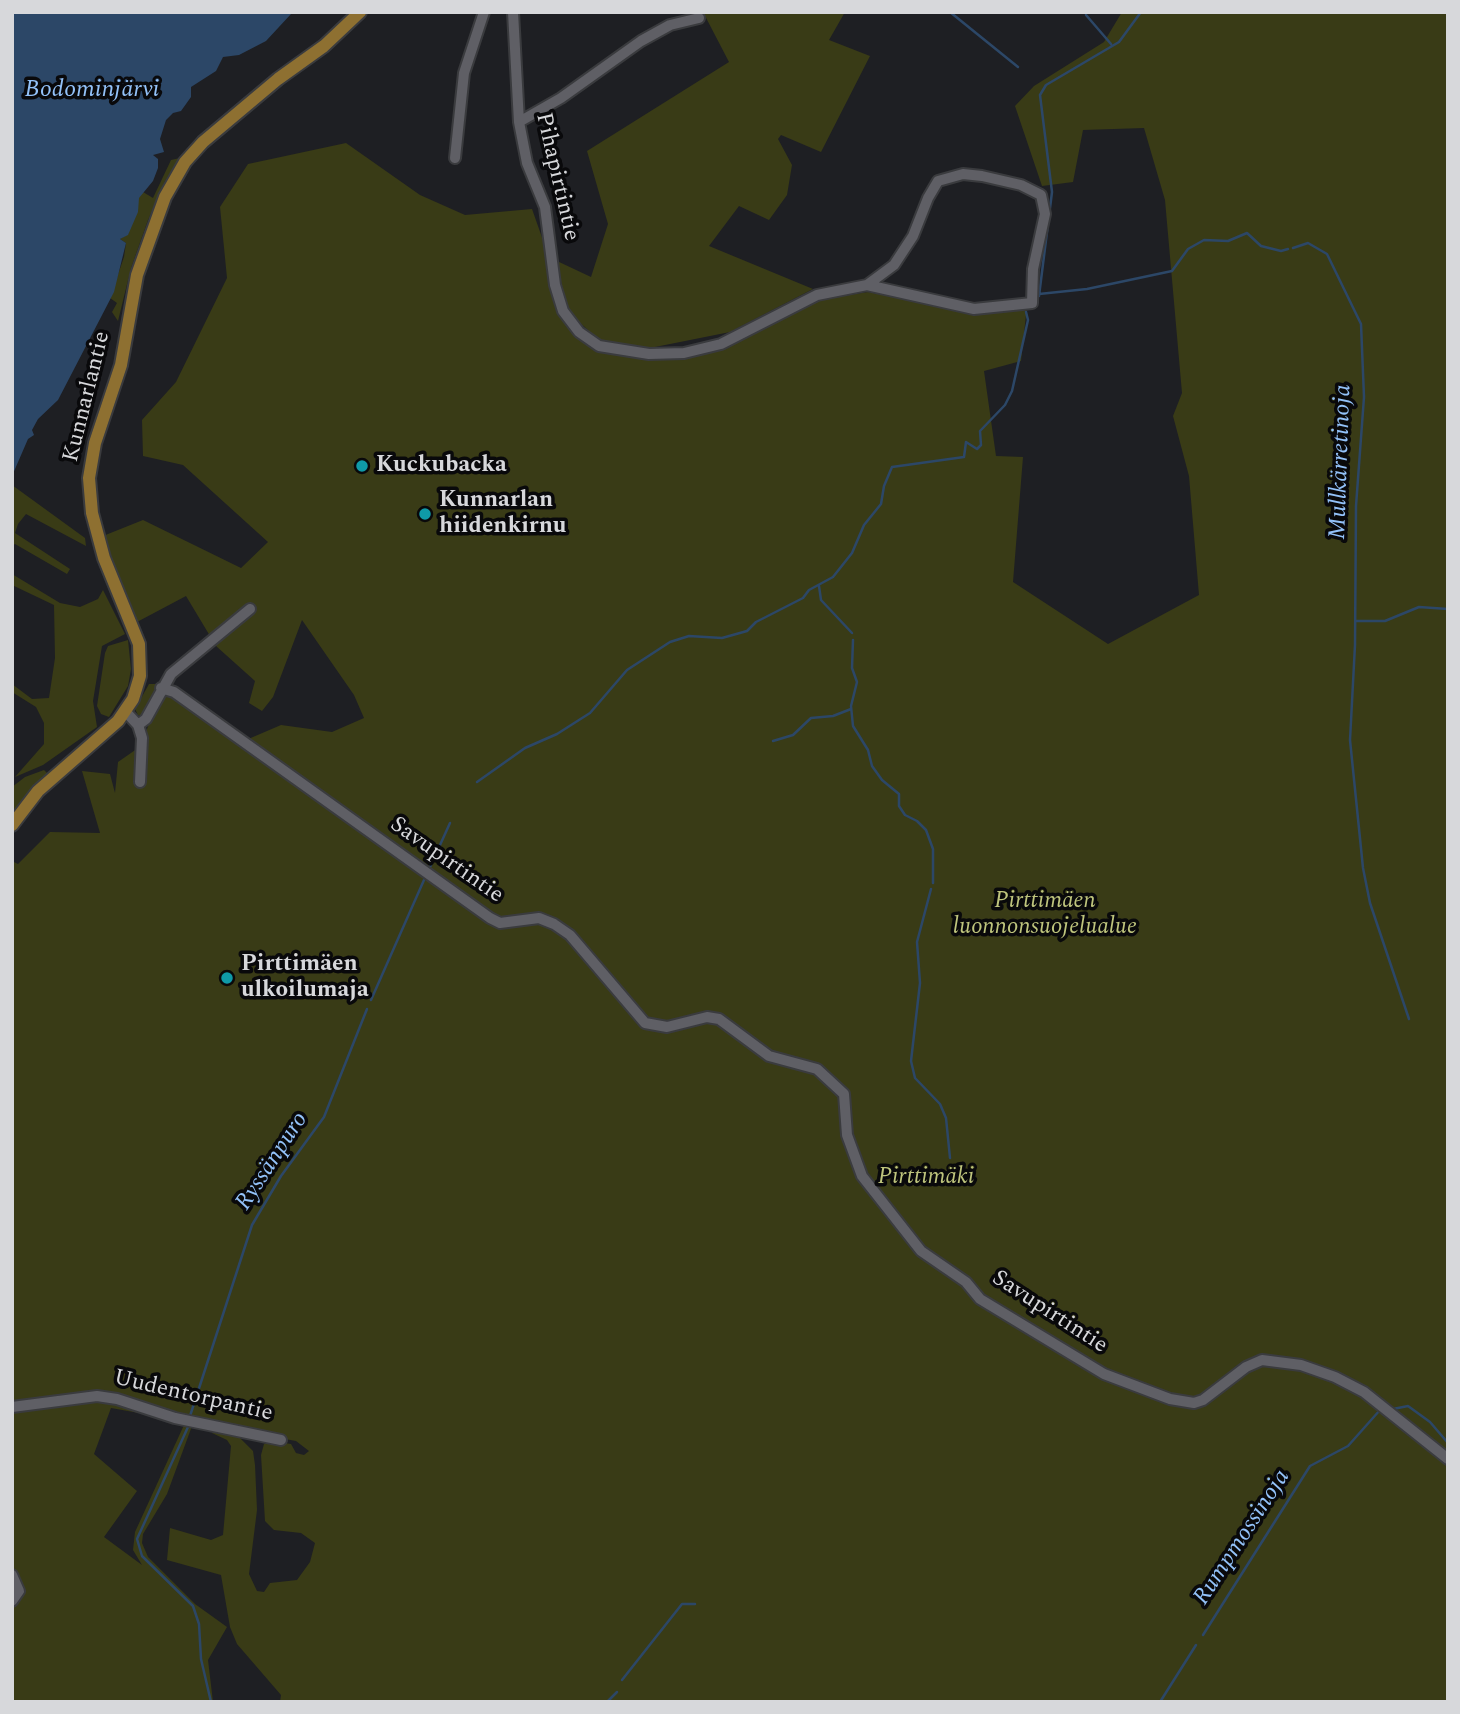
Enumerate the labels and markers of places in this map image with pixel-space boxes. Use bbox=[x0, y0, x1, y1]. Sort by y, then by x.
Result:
place label: Kuckubacka bbox=[376, 452, 507, 480]
marker: Kuckubacka bbox=[354, 458, 370, 474]
place label: Kunnarlan hiidenkirnu bbox=[439, 487, 566, 541]
marker: Kunnarlan hiidenkirnu bbox=[417, 506, 433, 522]
place label: Pirttimäen ulkoilumaja bbox=[241, 951, 369, 1005]
marker: Pirttimäen ulkoilumaja bbox=[219, 970, 235, 986]

